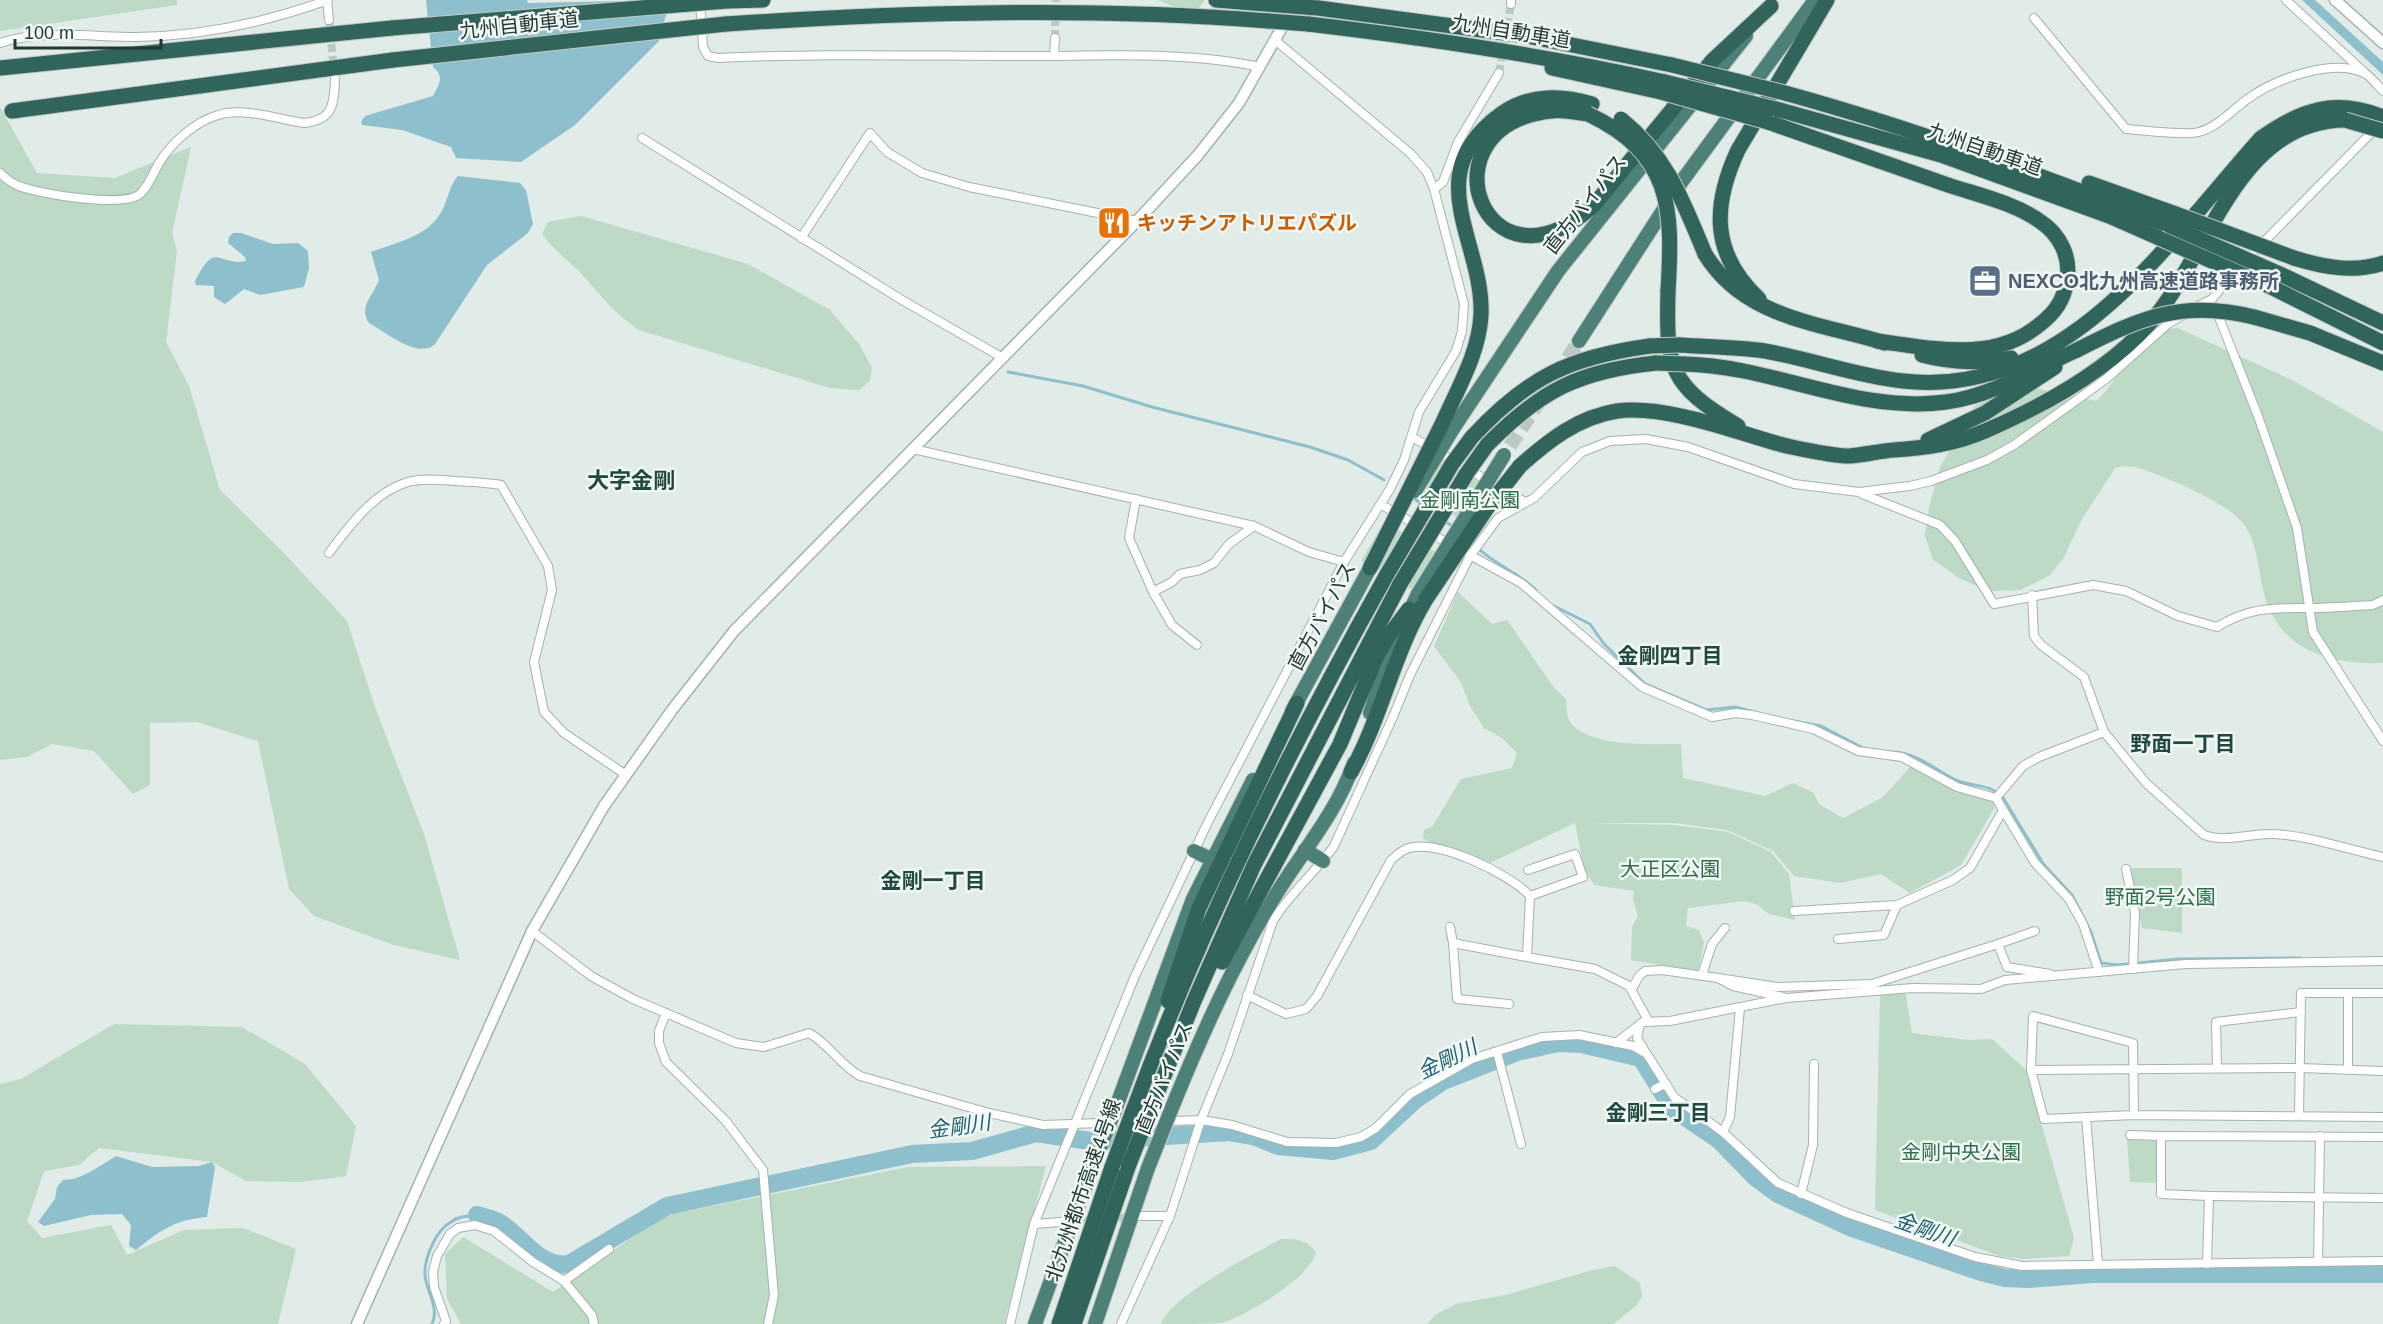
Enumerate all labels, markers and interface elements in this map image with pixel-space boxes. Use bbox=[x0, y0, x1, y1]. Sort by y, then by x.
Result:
street label: 九州自動車道 bbox=[458, 8, 580, 42]
street label: 九州自動車道 bbox=[1450, 11, 1572, 51]
scale bar bbox=[15, 12, 160, 50]
text: 100 m bbox=[24, 23, 74, 43]
street label: 九州自動車道 bbox=[1925, 119, 2045, 179]
street label: 直方バイパス bbox=[1540, 150, 1630, 258]
restaurant icon: キッチンアトリエパズル bbox=[1096, 205, 1132, 241]
place label: キッチンアトリエパズル bbox=[1137, 212, 1357, 234]
office icon: NEXCO北九州高速道路事務所 bbox=[1967, 263, 2003, 299]
place label: NEXCO北九州高速道路事務所 bbox=[2008, 270, 2279, 292]
district label: 大字金剛 bbox=[587, 468, 675, 493]
park label: 金剛南公園 bbox=[1420, 489, 1520, 511]
street label: 直方バイパス bbox=[1284, 558, 1360, 674]
district label: 金剛四丁目 bbox=[1618, 644, 1723, 667]
district label: 野面一丁目 bbox=[2131, 732, 2236, 755]
park label: 大正区公園 bbox=[1620, 858, 1720, 880]
district label: 金剛一丁目 bbox=[881, 869, 986, 892]
park label: 野面2号公園 bbox=[2104, 886, 2216, 908]
street label: 直方バイパス bbox=[1131, 1018, 1197, 1138]
water label: 金剛川 bbox=[1414, 1034, 1482, 1083]
street label: 北九州都市高速4号線 bbox=[1041, 1096, 1125, 1284]
district label: 金剛三丁目 bbox=[1606, 1101, 1711, 1124]
water label: 金剛川 bbox=[926, 1110, 994, 1142]
park label: 金剛中央公園 bbox=[1901, 1141, 2021, 1163]
water label: 金剛川 bbox=[1891, 1208, 1960, 1251]

